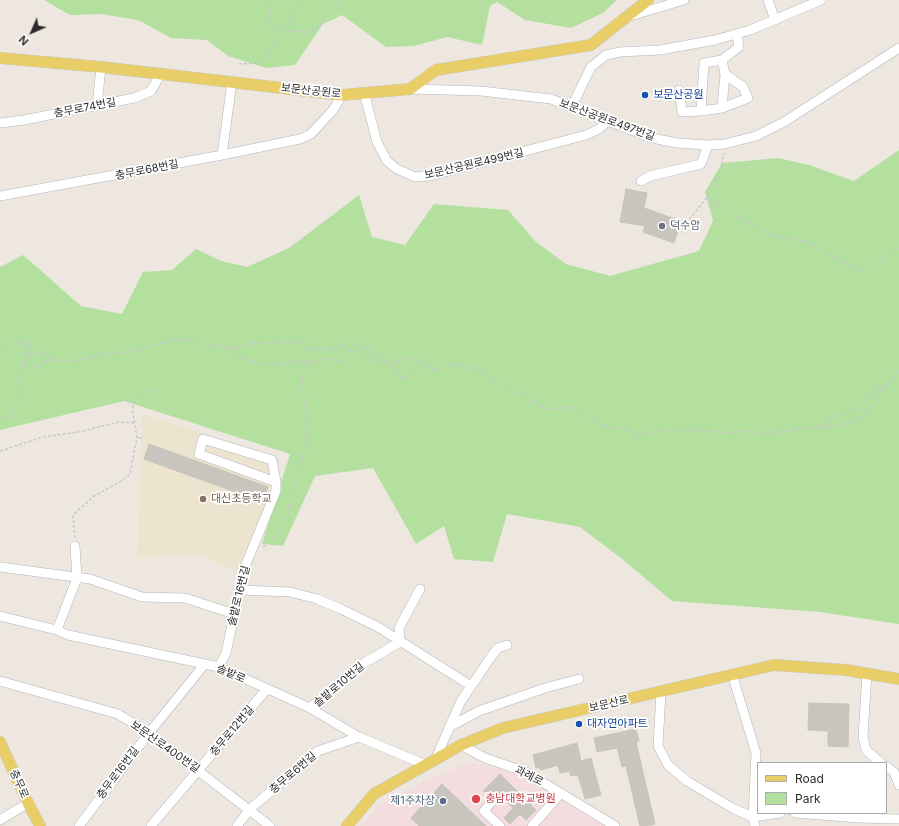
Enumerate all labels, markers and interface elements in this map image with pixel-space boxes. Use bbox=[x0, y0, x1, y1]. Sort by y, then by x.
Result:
north arrow bbox=[12, 12, 52, 52]
text: N bbox=[16, 33, 31, 48]
street label: 보문산공원로 bbox=[280, 81, 342, 101]
place label: 보문산공원 bbox=[653, 88, 704, 102]
marker: 보문산공원 bbox=[640, 90, 650, 100]
street label: 충무로74번길 bbox=[53, 95, 117, 121]
street label: 보문산공원로497번길 bbox=[557, 97, 657, 143]
street label: 보문산공원로499번길 bbox=[423, 146, 525, 182]
street label: 충무로68번길 bbox=[114, 157, 180, 183]
place label: 덕수암 bbox=[670, 219, 700, 233]
marker: 덕수암 bbox=[657, 221, 667, 231]
place label: 대신초등학교 bbox=[211, 492, 272, 506]
marker: 대신초등학교 bbox=[198, 494, 208, 504]
street label: 솔밭로16번길 bbox=[225, 564, 253, 628]
street label: 솔밭로10번길 bbox=[311, 660, 367, 710]
street label: 솔밭로 bbox=[214, 662, 248, 686]
street label: 보문산로 bbox=[588, 693, 630, 715]
street label: 충무로12번길 bbox=[207, 703, 257, 759]
place label: 대자연아파트 bbox=[587, 717, 648, 731]
street label: 보문산로400번길 bbox=[128, 718, 202, 776]
marker: 대자연아파트 bbox=[574, 719, 584, 729]
street label: 충무로16번길 bbox=[94, 744, 142, 802]
street label: 충무로6번길 bbox=[267, 749, 319, 797]
legend bbox=[757, 762, 887, 814]
street label: 과례로 bbox=[512, 763, 546, 789]
street label: 충무로 bbox=[7, 767, 31, 801]
text: Road bbox=[795, 771, 824, 786]
text: Park bbox=[795, 791, 821, 806]
place label: 충남대학교병원 bbox=[485, 792, 556, 806]
marker: 충남대학교병원 bbox=[470, 793, 482, 805]
place label: 제1주차장 bbox=[390, 794, 435, 808]
marker: 제1주차장 bbox=[438, 796, 448, 806]

